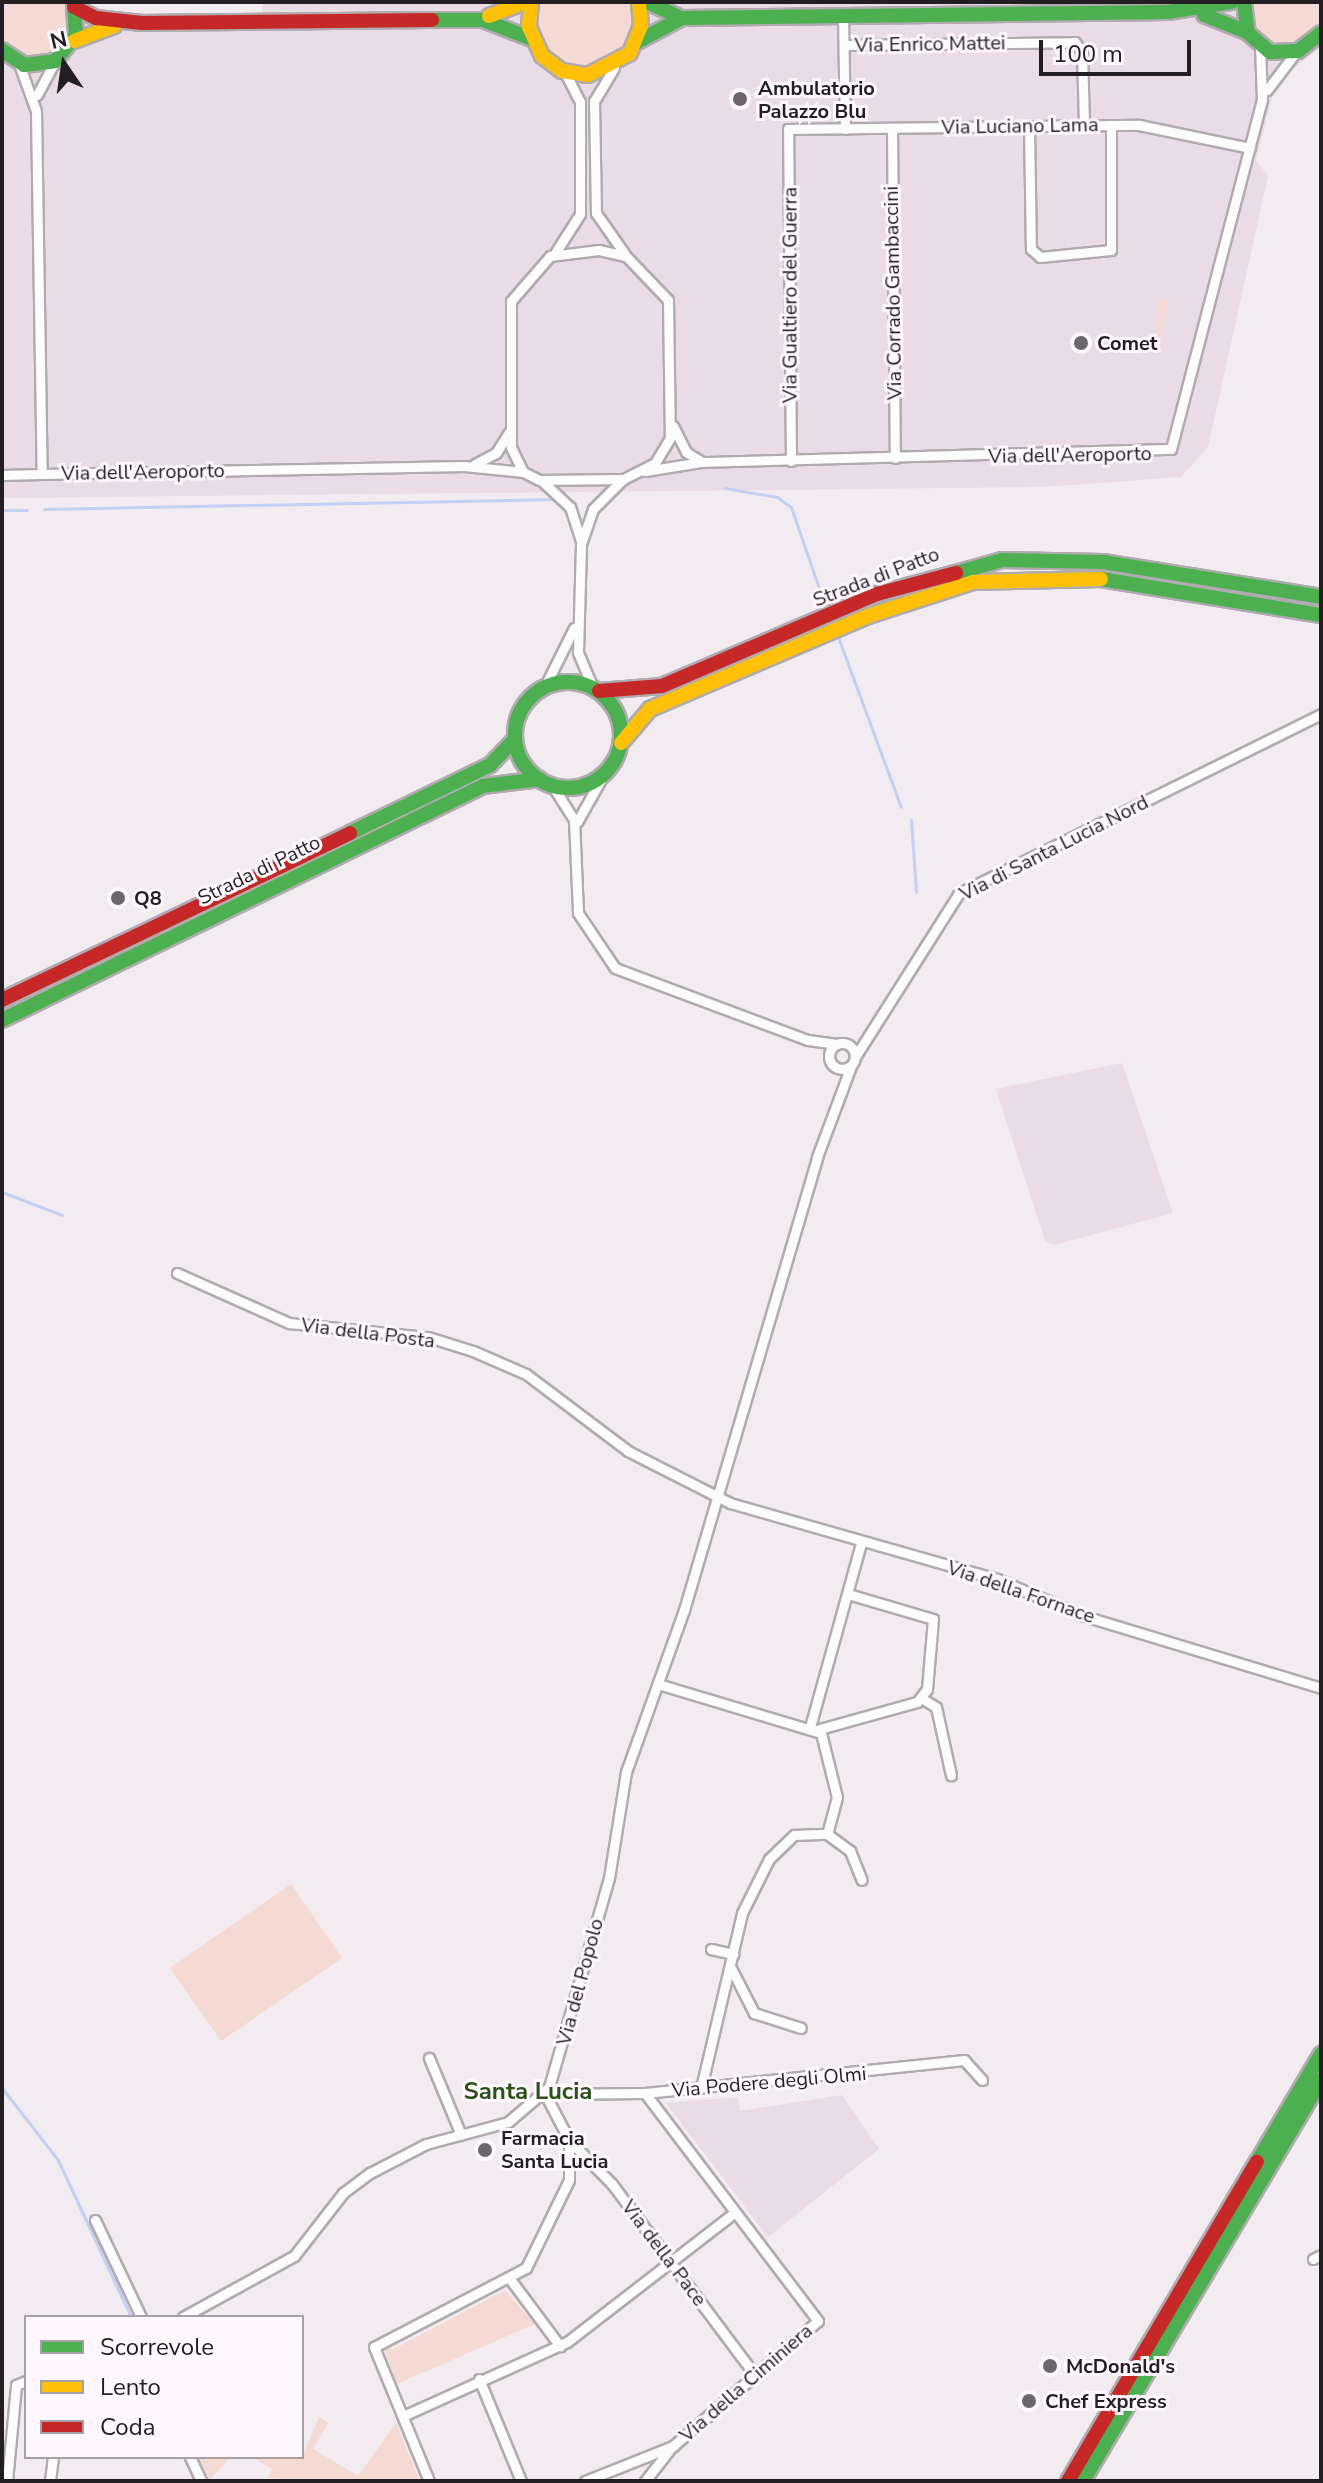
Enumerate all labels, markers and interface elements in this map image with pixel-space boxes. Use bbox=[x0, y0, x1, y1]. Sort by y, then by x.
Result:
north arrow bbox=[24, 24, 104, 104]
text: N bbox=[47, 24, 70, 57]
scale bar bbox=[1043, 24, 1195, 74]
street label: Via Enrico Mattei bbox=[854, 31, 1006, 57]
text: 100 m bbox=[1053, 38, 1123, 70]
place label: Ambulatorio Palazzo Blu bbox=[758, 76, 875, 123]
marker: Ambulatorio Palazzo Blu bbox=[729, 88, 751, 110]
street label: Via Luciano Lama bbox=[941, 113, 1099, 139]
street label: Via Corrado Gambaccini bbox=[879, 186, 907, 400]
street label: Via Gualtiero del Guerra bbox=[778, 187, 802, 403]
place label: Comet bbox=[1097, 331, 1157, 355]
marker: Comet bbox=[1072, 334, 1090, 352]
street label: Via dell'Aeroporto bbox=[988, 442, 1152, 468]
street label: Via dell'Aeroporto bbox=[61, 459, 225, 485]
street label: Strada di Patto bbox=[809, 542, 943, 612]
street label: Via di Santa Lucia Nord bbox=[956, 790, 1152, 906]
street label: Strada di Patto bbox=[194, 830, 324, 910]
place label: Q8 bbox=[134, 886, 162, 910]
marker: Q8 bbox=[109, 889, 127, 907]
street label: Via della Posta bbox=[300, 1313, 436, 1353]
street label: Via della Fornace bbox=[944, 1555, 1098, 1629]
street label: Via del Popolo bbox=[552, 1916, 608, 2048]
street label: Via Podere degli Olmi bbox=[671, 2062, 867, 2102]
district label: Santa Lucia bbox=[464, 2078, 592, 2106]
place label: Farmacia Santa Lucia bbox=[501, 2126, 608, 2173]
marker: Farmacia Santa Lucia bbox=[476, 2141, 494, 2159]
street label: Via della Pace bbox=[616, 2195, 712, 2311]
legend bbox=[24, 2315, 304, 2459]
street label: Via della Ciminiera bbox=[675, 2319, 817, 2447]
text: Scorrevole bbox=[100, 2331, 214, 2363]
place label: McDonald's bbox=[1066, 2354, 1175, 2378]
marker: McDonald's bbox=[1041, 2357, 1059, 2375]
text: Lento bbox=[100, 2371, 161, 2403]
place label: Chef Express bbox=[1045, 2389, 1167, 2413]
marker: Chef Express bbox=[1020, 2392, 1038, 2410]
text: Coda bbox=[100, 2411, 155, 2443]

